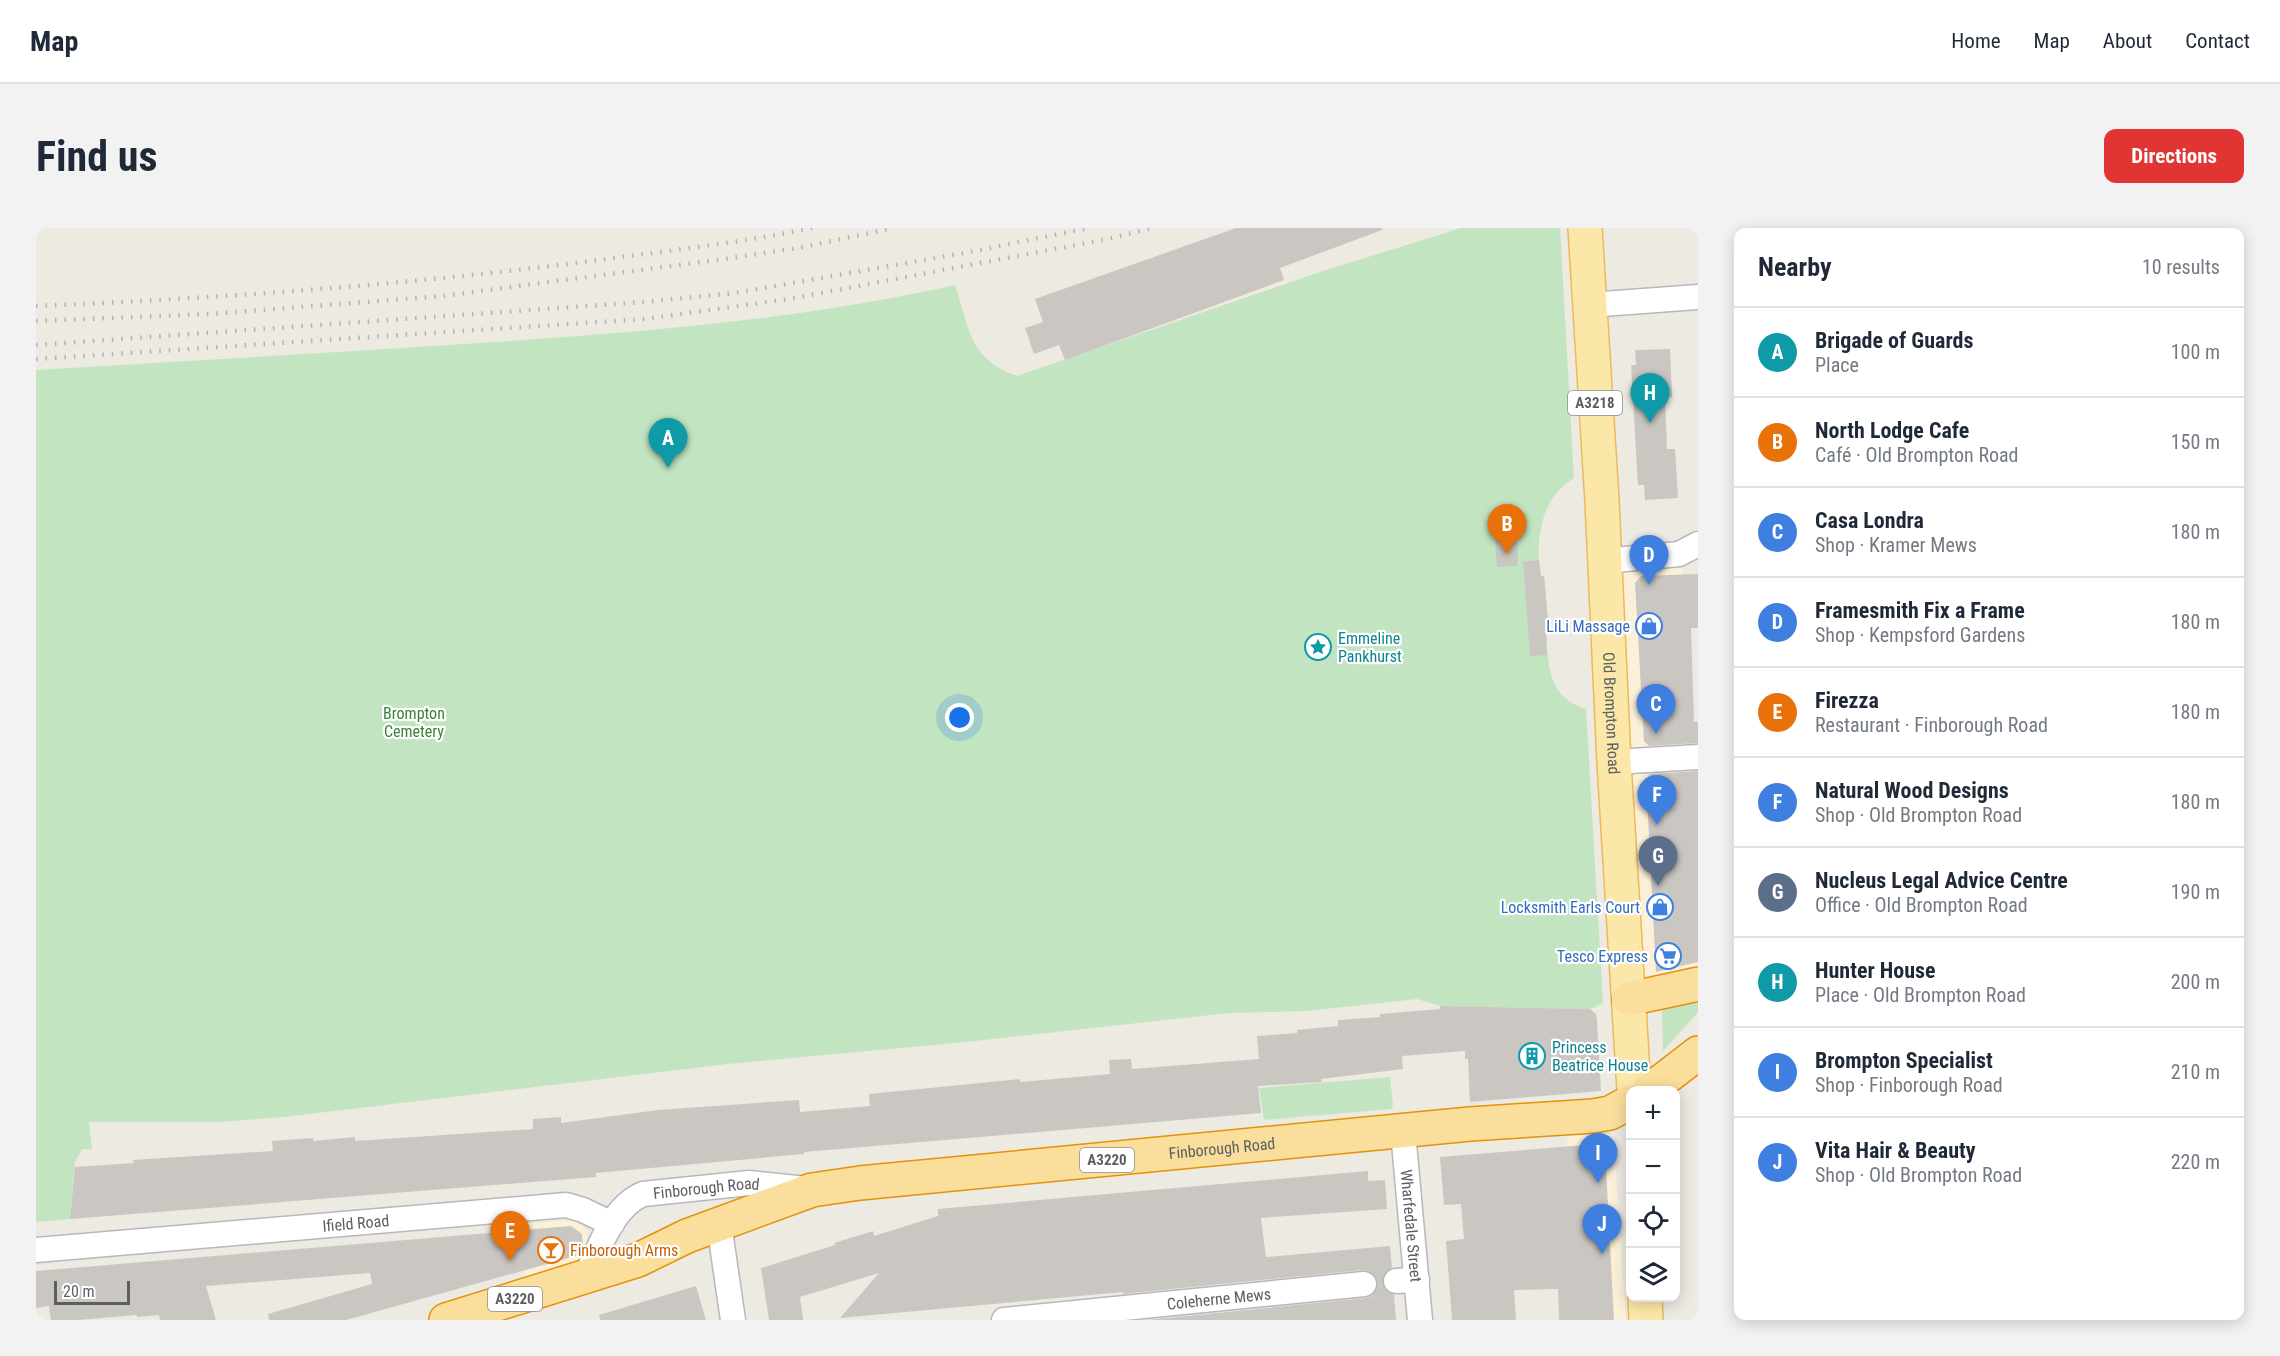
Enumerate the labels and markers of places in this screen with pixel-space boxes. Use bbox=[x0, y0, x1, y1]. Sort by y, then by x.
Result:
pin: H bbox=[1630, 374, 1670, 423]
pin: A bbox=[648, 418, 688, 468]
pin: B bbox=[1488, 504, 1526, 554]
pin: D bbox=[1630, 536, 1668, 585]
shop icon: LiLi Massage bbox=[1634, 611, 1664, 641]
place label: LiLi Massage bbox=[1546, 617, 1630, 636]
place label: Emmeline Pankhurst bbox=[1338, 629, 1402, 666]
place icon: Emmeline Pankhurst bbox=[1303, 632, 1333, 662]
pin: C bbox=[1636, 684, 1676, 734]
pin: F bbox=[1638, 776, 1676, 825]
pin: G bbox=[1638, 836, 1678, 886]
shop icon: Locksmith Earls Court bbox=[1645, 892, 1675, 922]
place label: Locksmith Earls Court bbox=[1501, 898, 1640, 917]
supermarket icon: Tesco Express bbox=[1653, 941, 1683, 971]
place label: Tesco Express bbox=[1557, 947, 1648, 966]
place label: Princess Beatrice House bbox=[1552, 1038, 1648, 1075]
building icon: Princess Beatrice House bbox=[1517, 1041, 1547, 1071]
pin: I bbox=[1578, 1134, 1618, 1183]
pin: J bbox=[1582, 1204, 1622, 1254]
pin: E bbox=[490, 1212, 530, 1261]
bar icon: Finborough Arms bbox=[536, 1235, 566, 1265]
place label: Finborough Arms bbox=[570, 1241, 678, 1260]

